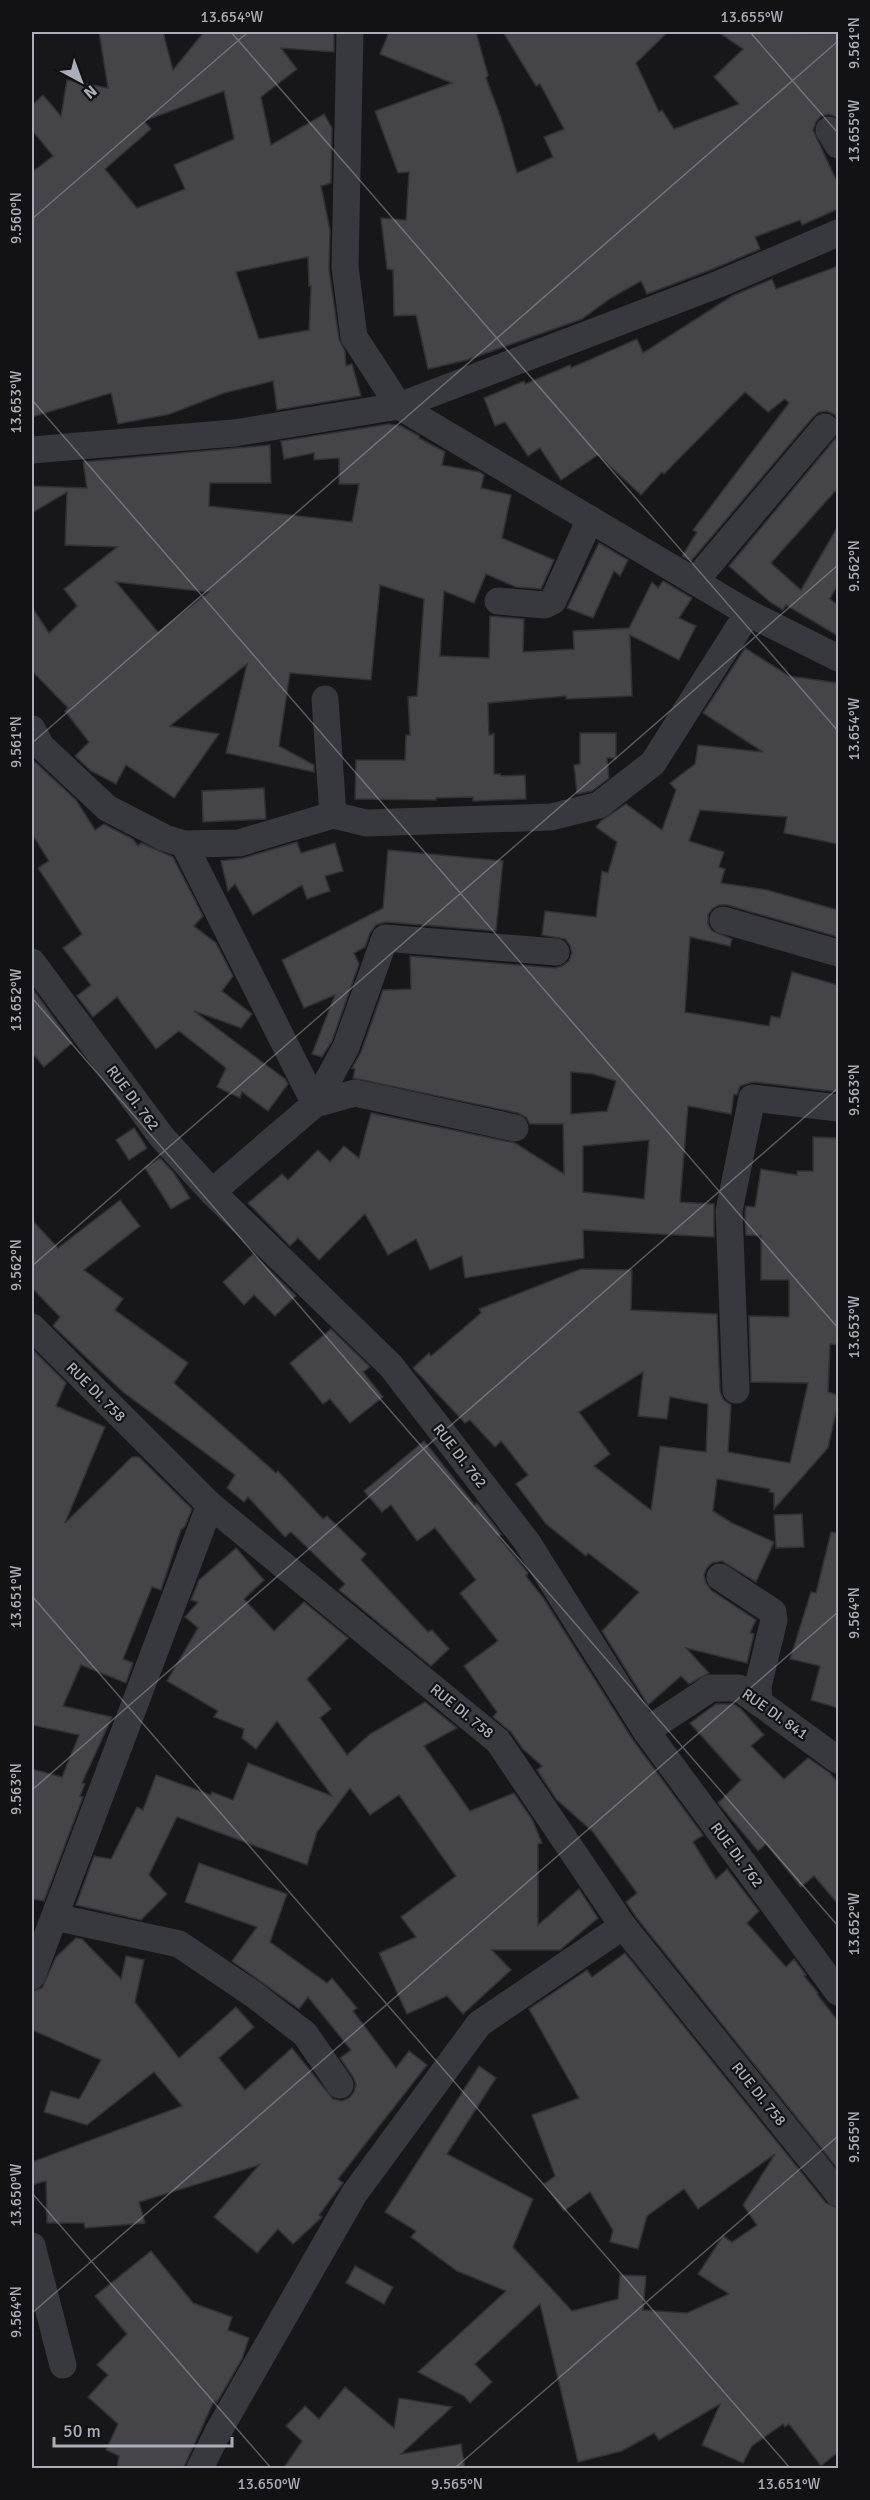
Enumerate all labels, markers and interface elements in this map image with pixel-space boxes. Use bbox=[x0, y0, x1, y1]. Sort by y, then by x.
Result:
text: 13.654°W bbox=[201, 8, 264, 26]
text: 13.655°W bbox=[721, 8, 784, 26]
text: 9.561°N bbox=[845, 17, 863, 69]
north arrow bbox=[51, 51, 111, 111]
text: N bbox=[79, 80, 101, 103]
text: 13.655°W bbox=[845, 99, 863, 162]
text: 9.560°N bbox=[7, 192, 25, 244]
text: 13.653°W bbox=[7, 370, 25, 433]
text: 9.562°N bbox=[845, 540, 863, 592]
text: 13.654°W bbox=[845, 697, 863, 760]
text: 9.561°N bbox=[7, 716, 25, 768]
text: 13.652°W bbox=[7, 968, 25, 1031]
street label: RUE DI. 762 bbox=[103, 1062, 163, 1134]
text: 9.563°N bbox=[845, 1064, 863, 1116]
text: 9.562°N bbox=[7, 1239, 25, 1291]
text: 13.653°W bbox=[845, 1295, 863, 1358]
street label: RUE DI. 758 bbox=[63, 1359, 129, 1425]
street label: RUE DI. 762 bbox=[429, 1420, 491, 1492]
text: 13.651°W bbox=[7, 1565, 25, 1628]
text: 9.564°N bbox=[845, 1587, 863, 1639]
street label: RUE DI. 758 bbox=[427, 1680, 497, 1742]
street label: RUE DI. 841 bbox=[739, 1685, 811, 1743]
text: 9.563°N bbox=[7, 1763, 25, 1815]
street label: RUE DI. 762 bbox=[707, 1819, 767, 1891]
text: 13.652°W bbox=[845, 1892, 863, 1955]
street label: RUE DI. 758 bbox=[728, 2059, 790, 2129]
text: 9.565°N bbox=[845, 2111, 863, 2163]
text: 13.650°W bbox=[7, 2163, 25, 2226]
text: 9.564°N bbox=[7, 2286, 25, 2338]
scale bar bbox=[54, 2410, 232, 2448]
text: 50 m bbox=[63, 2420, 101, 2442]
text: 13.650°W bbox=[238, 2475, 301, 2493]
text: 9.565°N bbox=[431, 2475, 483, 2493]
text: 13.651°W bbox=[758, 2475, 821, 2493]

